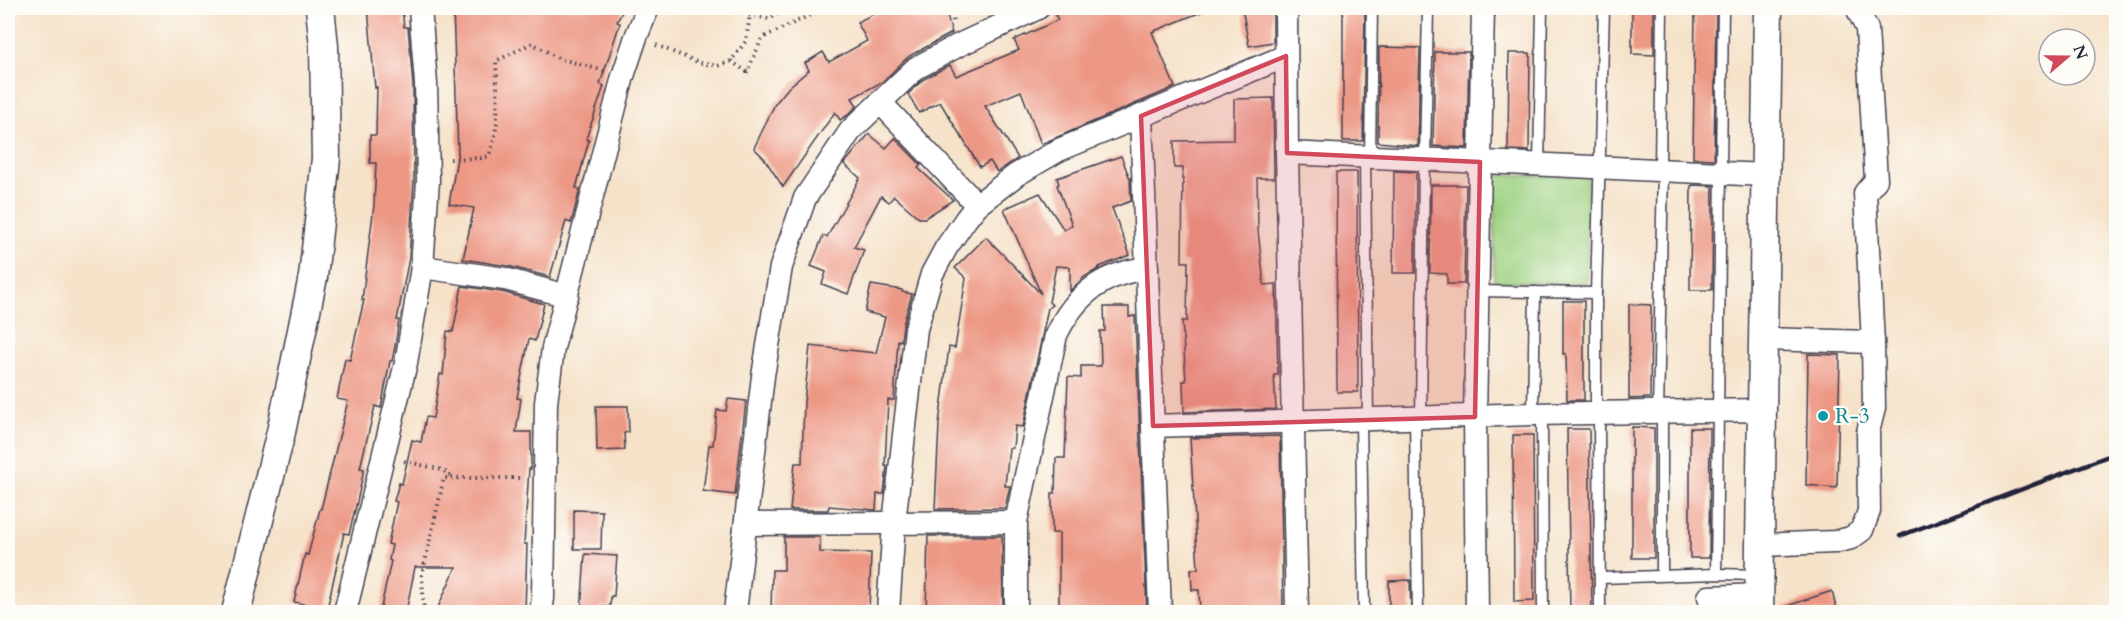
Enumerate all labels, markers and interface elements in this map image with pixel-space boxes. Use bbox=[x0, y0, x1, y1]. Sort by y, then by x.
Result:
north arrow bbox=[2037, 27, 2097, 87]
text: N bbox=[2067, 42, 2093, 63]
place label: R-3 bbox=[1835, 402, 1870, 431]
marker: R-3 bbox=[1816, 409, 1830, 423]

